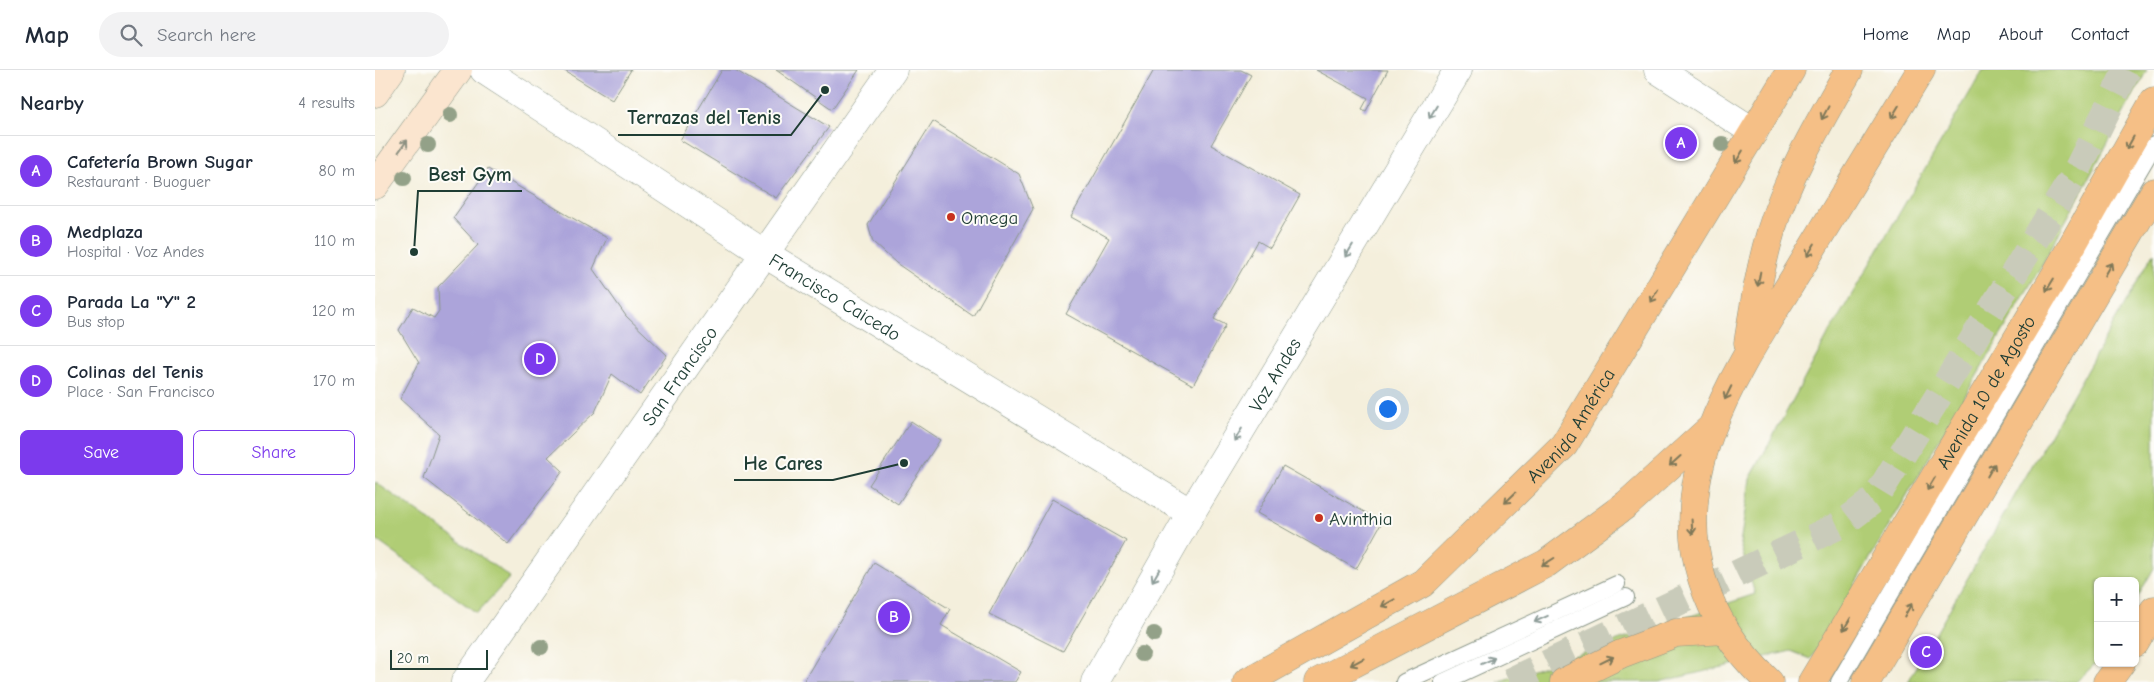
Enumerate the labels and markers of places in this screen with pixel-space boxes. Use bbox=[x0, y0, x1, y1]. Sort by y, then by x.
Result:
callout: Terrazas del Tenis bbox=[618, 100, 791, 135]
pin: A bbox=[1665, 124, 1697, 162]
callout: Best Gym bbox=[418, 156, 522, 191]
place label: Omega bbox=[961, 207, 1018, 229]
marker: Omega bbox=[945, 211, 957, 223]
pin: D bbox=[524, 340, 556, 378]
callout: He Cares bbox=[734, 445, 833, 480]
place label: Avinthia bbox=[1329, 508, 1393, 530]
marker: Avinthia bbox=[1313, 512, 1325, 524]
pin: B bbox=[878, 598, 910, 636]
pin: C bbox=[1910, 633, 1942, 671]

